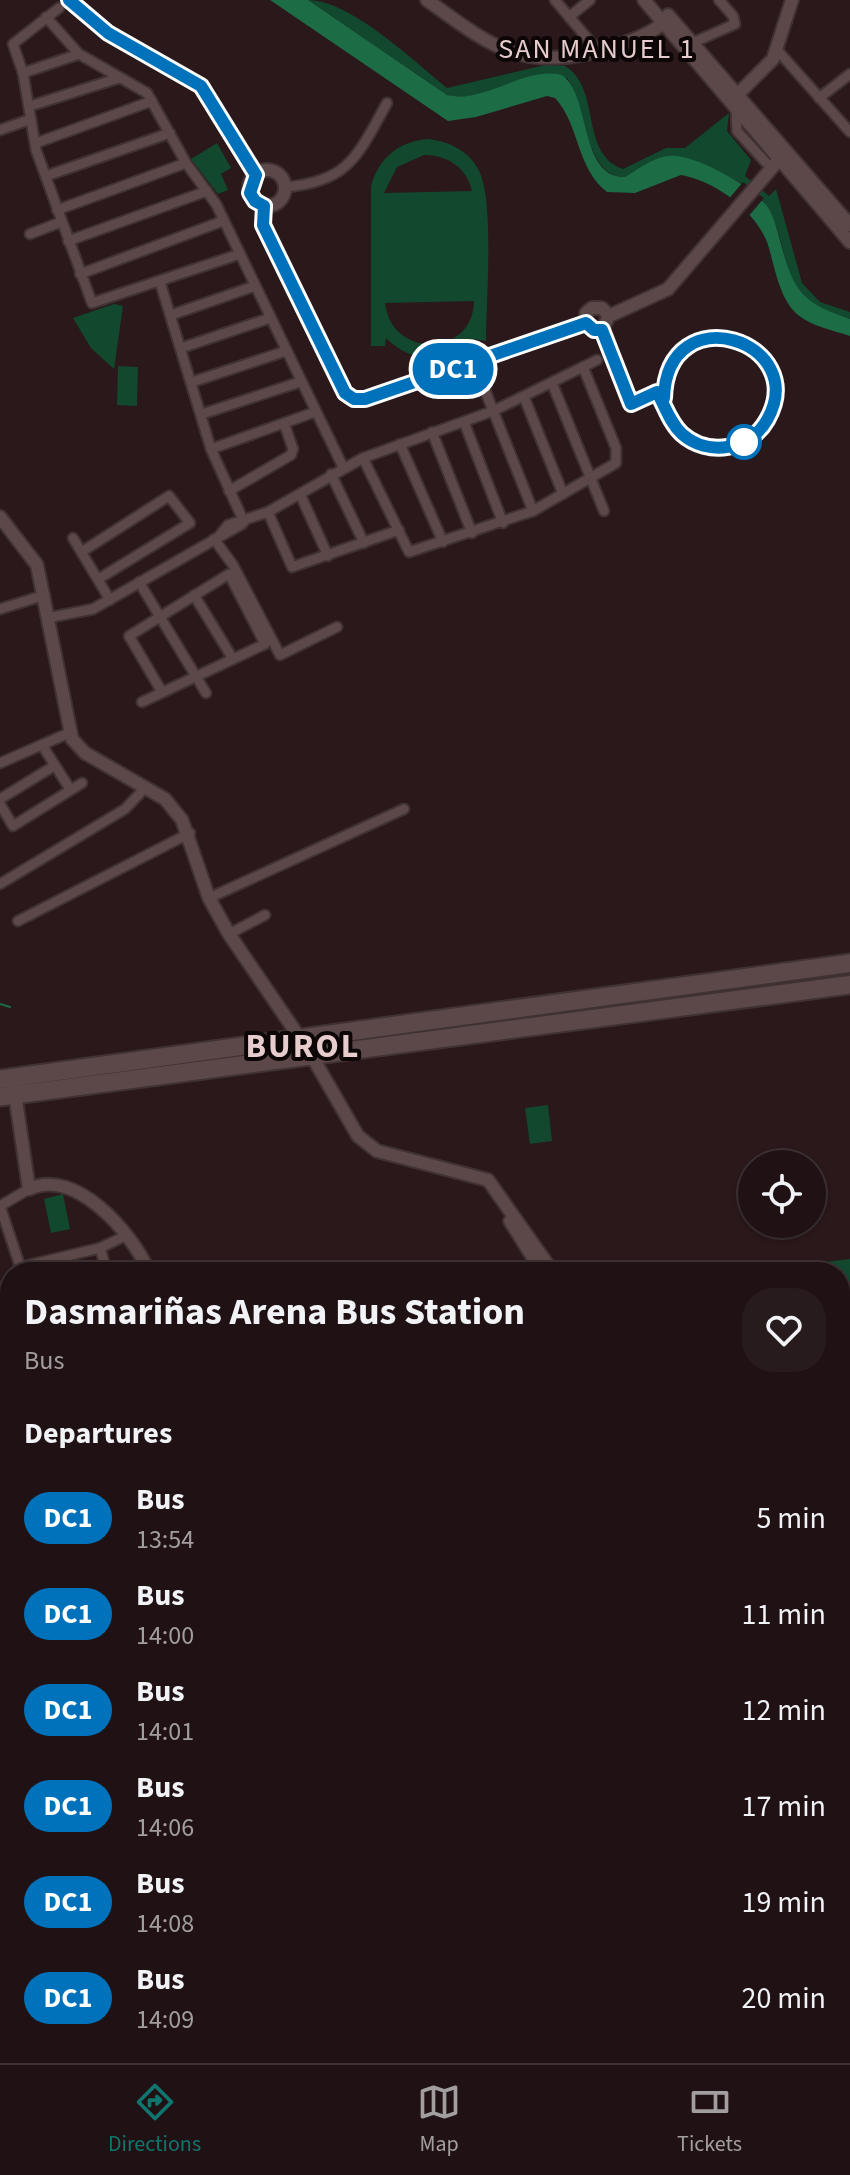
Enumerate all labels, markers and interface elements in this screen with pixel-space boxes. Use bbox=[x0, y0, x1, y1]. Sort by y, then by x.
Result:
district label: SAN MANUEL 1 bbox=[498, 29, 696, 69]
line badge: DC1 bbox=[407, 343, 499, 395]
text: DC1 bbox=[429, 349, 477, 389]
unlabelled marker bbox=[727, 425, 761, 459]
district label: BUROL bbox=[246, 1022, 360, 1071]
map controls bbox=[738, 1150, 826, 1238]
button: locate bbox=[738, 1150, 826, 1238]
text: Dasmariñas Arena Bus Station bbox=[24, 1285, 525, 1339]
button: heart bbox=[742, 1288, 826, 1372]
text: Bus bbox=[24, 1342, 64, 1379]
text: Departures bbox=[24, 1412, 172, 1455]
text: Bus bbox=[136, 1478, 184, 1521]
text: 5 min bbox=[756, 1497, 826, 1540]
text: DC1 bbox=[44, 1498, 92, 1538]
text: 13:54 bbox=[136, 1521, 194, 1558]
text: Bus bbox=[136, 1574, 184, 1617]
text: 11 min bbox=[742, 1593, 826, 1636]
text: DC1 bbox=[44, 1594, 92, 1634]
text: 14:00 bbox=[136, 1617, 194, 1654]
text: Bus bbox=[136, 1670, 184, 1713]
text: 12 min bbox=[742, 1689, 826, 1732]
text: DC1 bbox=[44, 1690, 92, 1730]
text: 14:01 bbox=[136, 1713, 194, 1750]
text: Bus bbox=[136, 1766, 184, 1809]
text: 17 min bbox=[742, 1785, 826, 1828]
text: DC1 bbox=[44, 1786, 92, 1826]
text: 14:06 bbox=[136, 1809, 194, 1846]
text: Bus bbox=[136, 1862, 184, 1905]
text: 19 min bbox=[742, 1881, 826, 1924]
text: DC1 bbox=[44, 1882, 92, 1922]
text: 14:08 bbox=[136, 1905, 194, 1942]
text: Bus bbox=[136, 1958, 184, 2001]
text: 20 min bbox=[742, 1977, 826, 2020]
text: DC1 bbox=[44, 1978, 92, 2018]
text: 14:09 bbox=[136, 2001, 194, 2038]
tab: Directions bbox=[108, 2080, 201, 2160]
tab: Map bbox=[417, 2080, 461, 2160]
tab: Tickets bbox=[677, 2080, 742, 2160]

